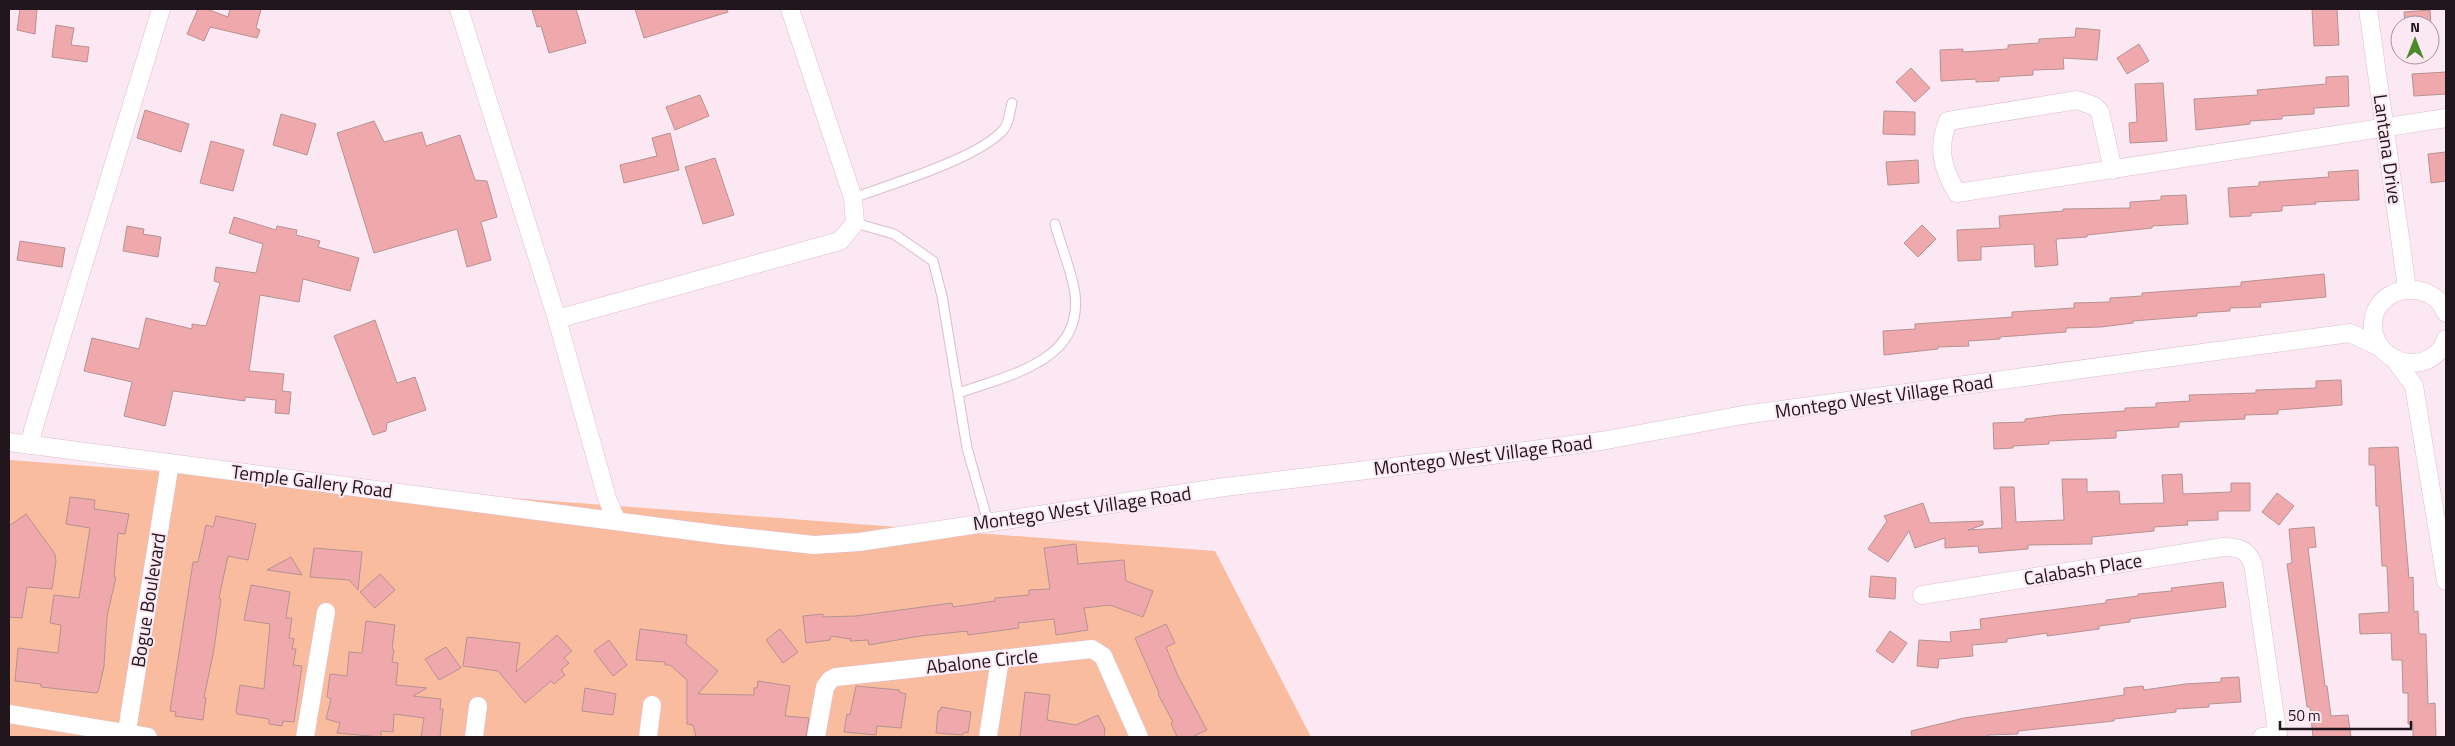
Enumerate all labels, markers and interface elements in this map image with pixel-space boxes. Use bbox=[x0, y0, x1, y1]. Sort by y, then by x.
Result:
north arrow bbox=[2390, 15, 2440, 65]
text: N bbox=[2410, 16, 2420, 37]
street label: Lantana Drive bbox=[2366, 92, 2411, 206]
street label: Montego West Village Road bbox=[1773, 366, 1995, 425]
street label: Montego West Village Road bbox=[1372, 427, 1594, 482]
street label: Temple Gallery Road bbox=[230, 456, 395, 505]
street label: Montego West Village Road bbox=[971, 478, 1193, 537]
street label: Bogue Boulevard bbox=[123, 531, 172, 669]
street label: Calabash Place bbox=[2022, 545, 2144, 592]
street label: Abalone Circle bbox=[925, 640, 1039, 681]
scale bar bbox=[2280, 698, 2411, 730]
text: 50 m bbox=[2288, 704, 2321, 727]

